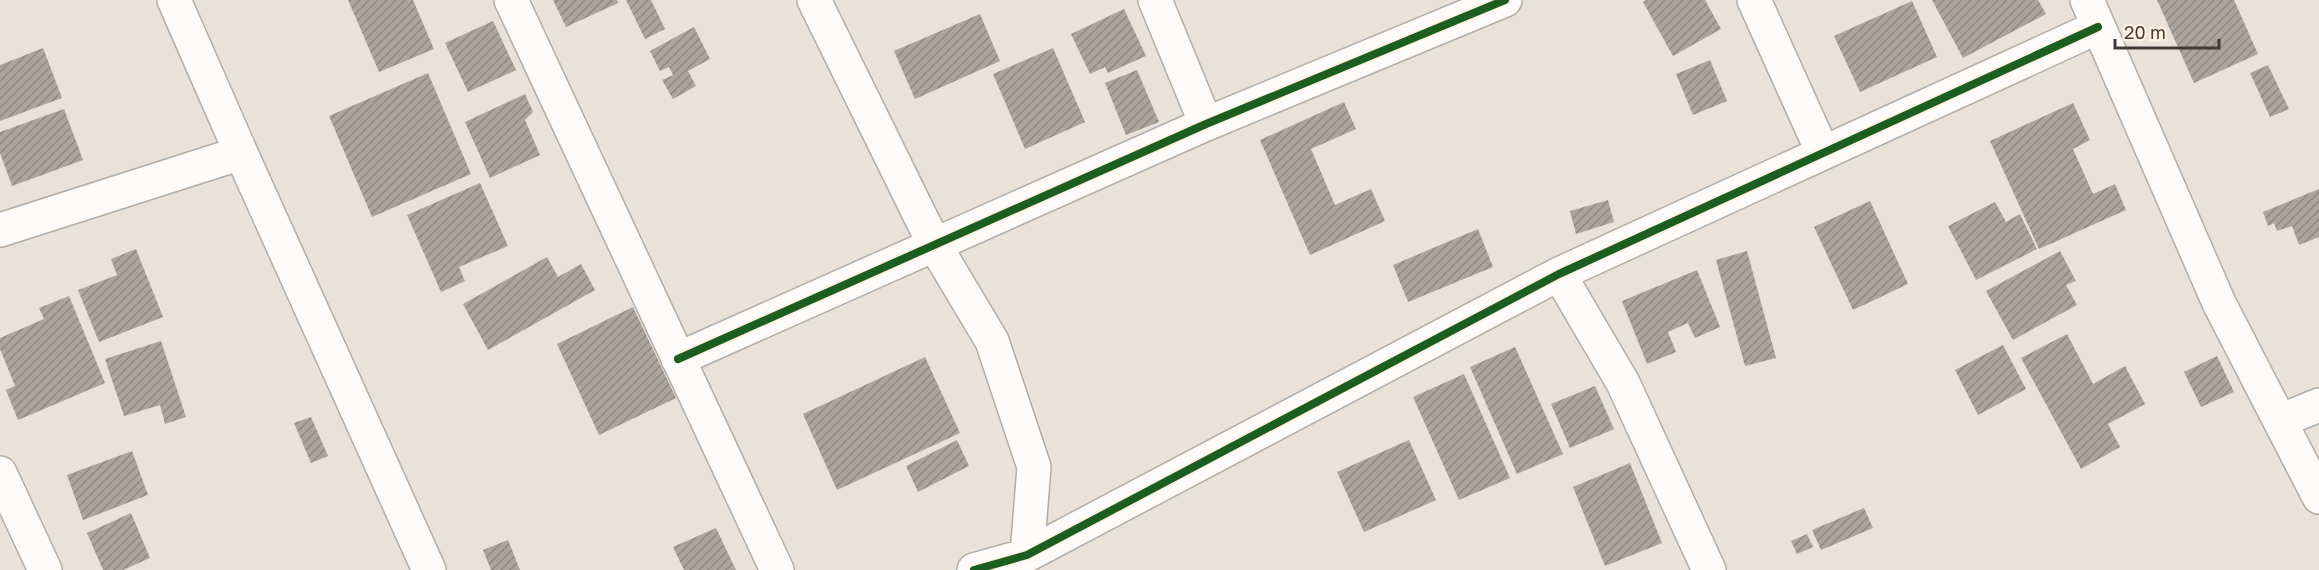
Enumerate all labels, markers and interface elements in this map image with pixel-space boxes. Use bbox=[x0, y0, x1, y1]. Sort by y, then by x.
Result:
scale bar bbox=[2115, 12, 2218, 50]
text: 20 m bbox=[2124, 21, 2166, 43]

